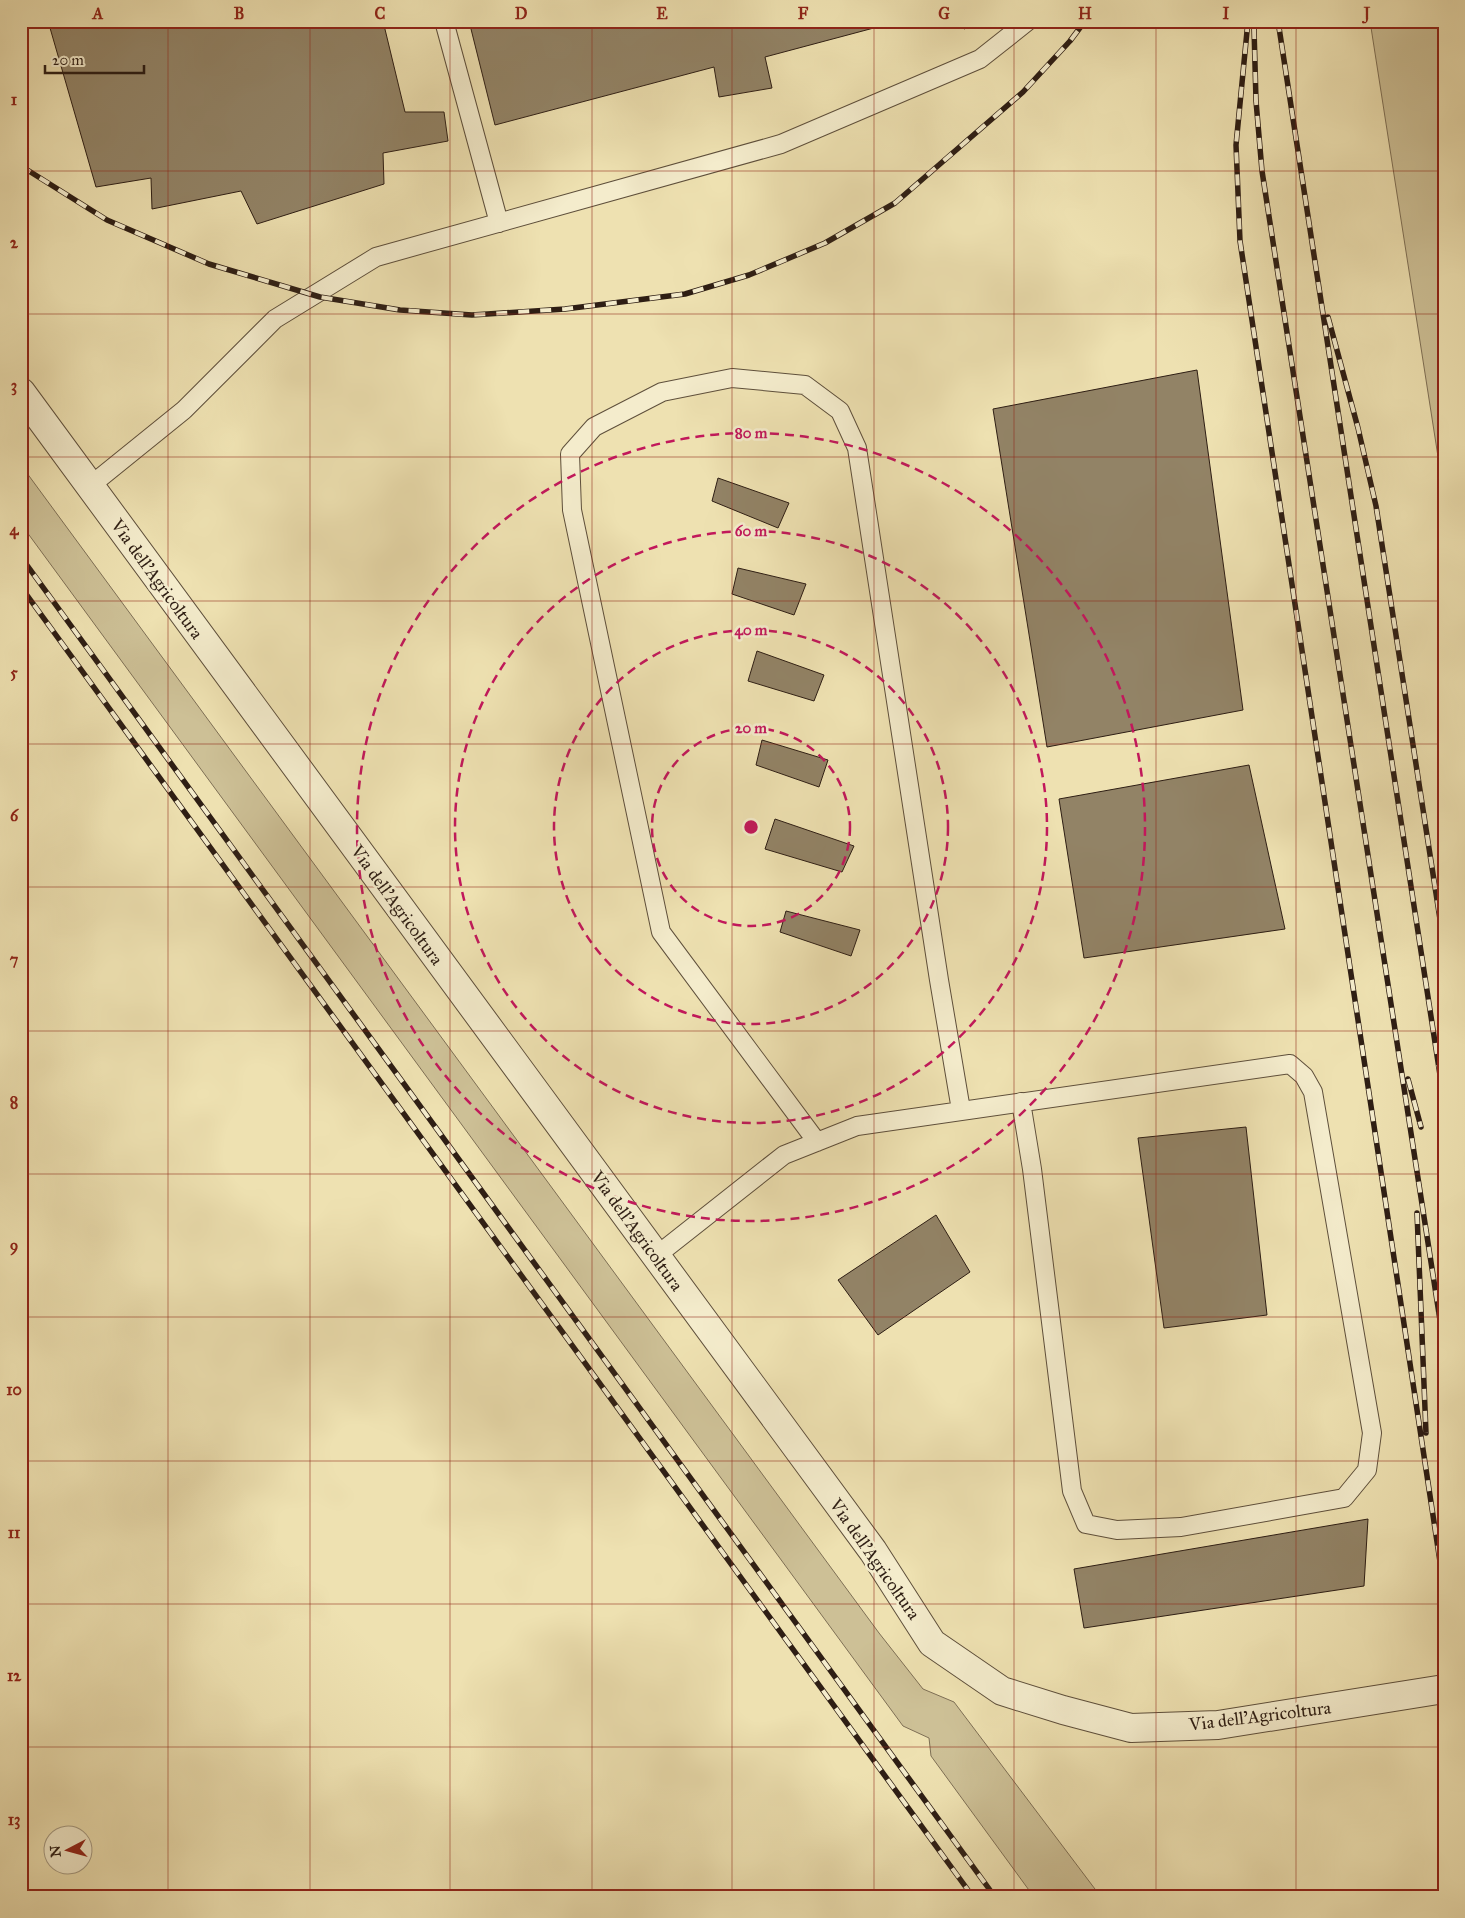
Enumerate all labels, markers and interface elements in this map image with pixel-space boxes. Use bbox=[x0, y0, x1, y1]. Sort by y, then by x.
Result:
text: A bbox=[92, 4, 104, 23]
text: B bbox=[234, 4, 244, 23]
text: C bbox=[375, 4, 386, 23]
text: D bbox=[515, 4, 528, 23]
text: E bbox=[656, 4, 668, 23]
text: F bbox=[798, 4, 809, 23]
text: G bbox=[938, 4, 950, 23]
text: H bbox=[1078, 4, 1092, 23]
text: I bbox=[1223, 4, 1230, 23]
text: J bbox=[1362, 4, 1371, 24]
scale bar bbox=[45, 42, 144, 74]
text: 20 m bbox=[52, 51, 84, 69]
text: 1 bbox=[11, 90, 18, 109]
text: 2 bbox=[10, 233, 19, 252]
text: 3 bbox=[11, 376, 17, 396]
text: 80 m bbox=[735, 424, 768, 442]
street label: Via dell'Agricoltura bbox=[105, 514, 208, 644]
text: 4 bbox=[10, 520, 20, 540]
text: 60 m bbox=[735, 522, 768, 540]
text: 40 m bbox=[735, 621, 768, 640]
text: 5 bbox=[10, 663, 18, 682]
text: 20 m bbox=[735, 719, 767, 737]
text: 6 bbox=[10, 806, 19, 825]
centre of rings bbox=[742, 818, 760, 836]
street label: Via dell'Agricoltura bbox=[345, 840, 448, 970]
text: 7 bbox=[10, 950, 19, 969]
text: 8 bbox=[10, 1093, 18, 1112]
street label: Via dell'Agricoltura bbox=[585, 1166, 688, 1296]
text: 9 bbox=[10, 1236, 18, 1256]
text: 10 bbox=[6, 1380, 22, 1399]
street label: Via dell'Agricoltura bbox=[824, 1493, 925, 1625]
text: 11 bbox=[8, 1523, 21, 1542]
text: 12 bbox=[7, 1666, 22, 1685]
street label: Via dell'Agricoltura bbox=[1187, 1696, 1333, 1737]
text: 13 bbox=[8, 1810, 20, 1830]
north arrow bbox=[42, 1826, 92, 1876]
text: N bbox=[46, 1844, 65, 1858]

